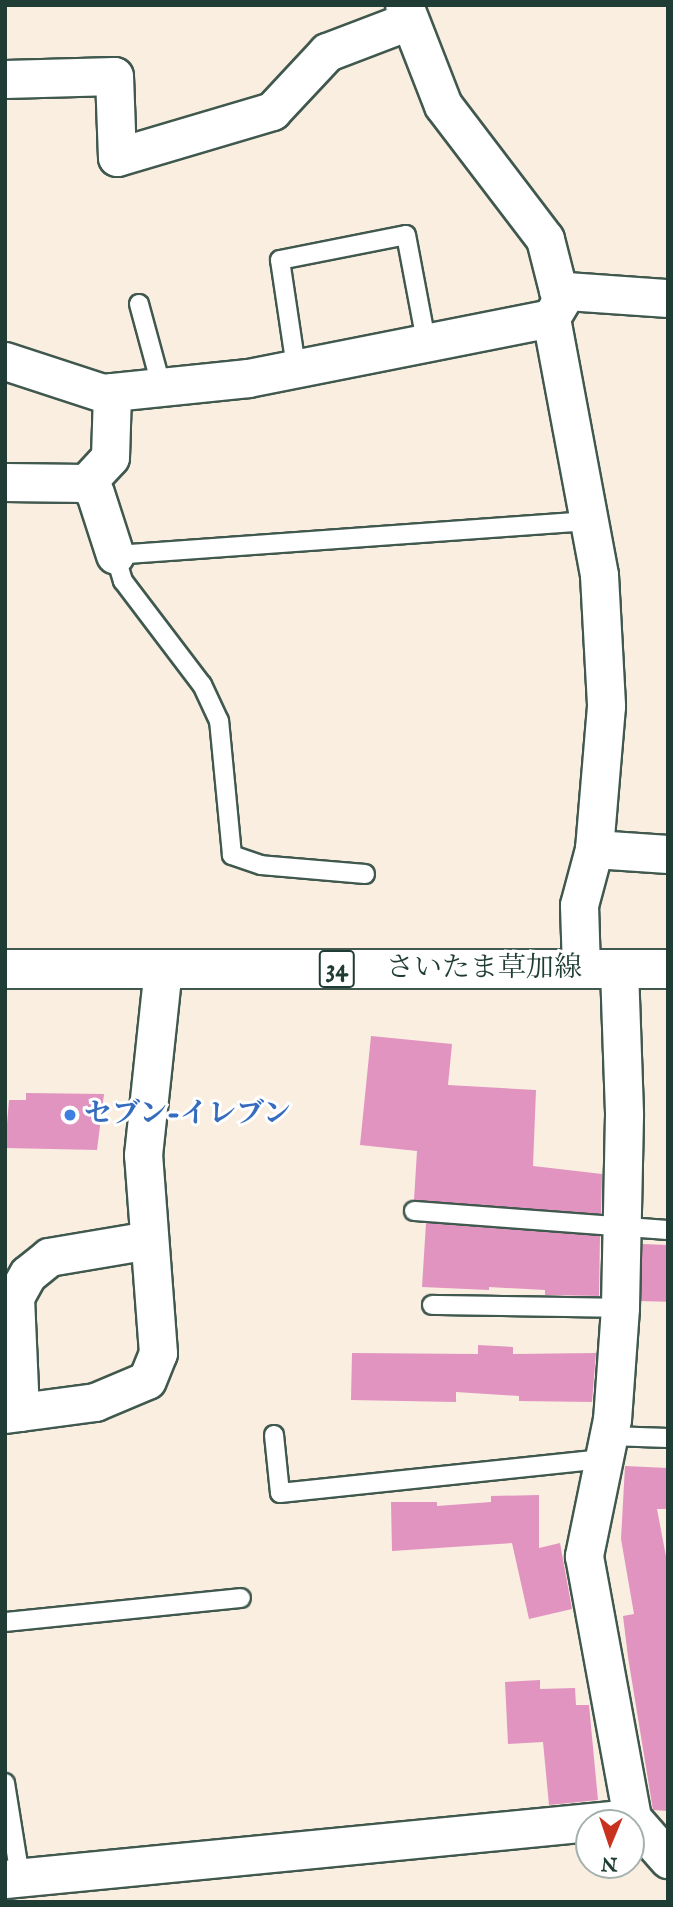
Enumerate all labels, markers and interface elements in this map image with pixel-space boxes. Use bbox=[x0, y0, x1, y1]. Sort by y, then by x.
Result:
road number: 34 bbox=[318, 946, 356, 992]
street label: さいたま草加線 bbox=[386, 952, 582, 986]
place label: セブン-イレブン bbox=[84, 1098, 293, 1132]
marker: セブン-イレブン bbox=[62, 1107, 78, 1123]
north arrow bbox=[575, 1809, 645, 1879]
text: N bbox=[601, 1851, 618, 1875]

